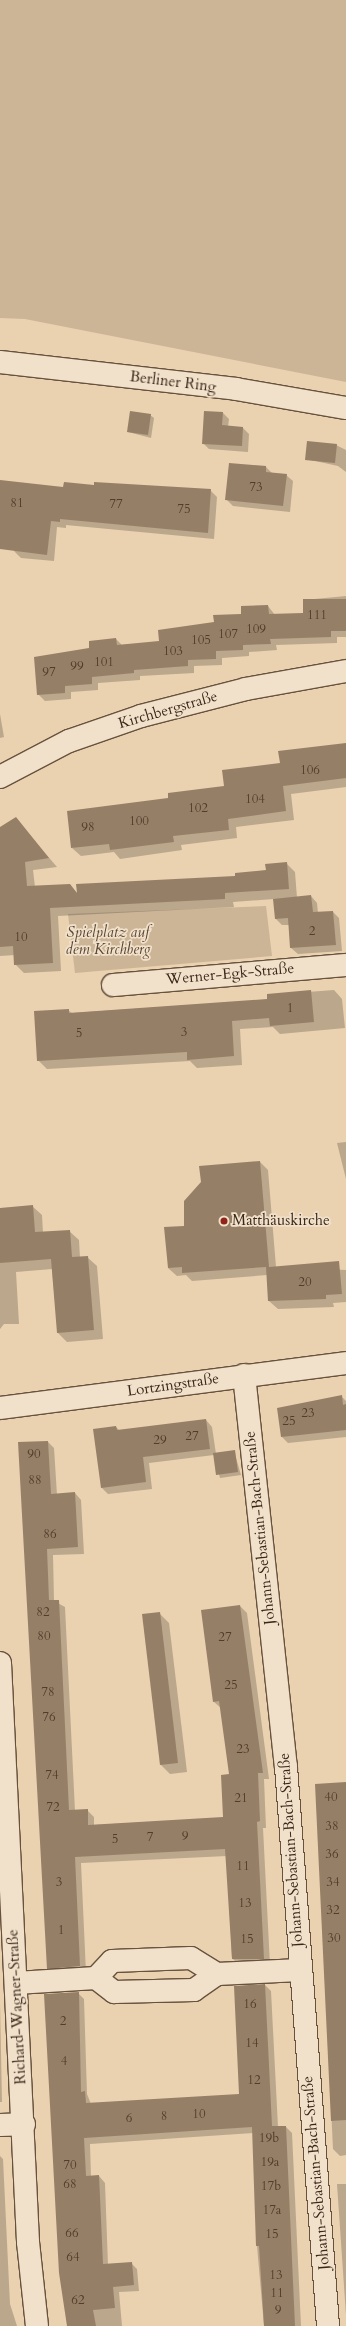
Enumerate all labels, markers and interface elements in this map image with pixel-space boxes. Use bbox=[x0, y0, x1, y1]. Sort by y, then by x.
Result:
street label: Berliner Ring bbox=[129, 368, 217, 396]
house number: 73 bbox=[249, 479, 263, 495]
house number: 81 bbox=[10, 495, 24, 511]
house number: 77 bbox=[109, 496, 123, 512]
house number: 75 bbox=[177, 501, 191, 517]
house number: 111 bbox=[307, 607, 327, 623]
house number: 109 bbox=[246, 621, 266, 637]
house number: 107 bbox=[218, 626, 238, 642]
house number: 105 bbox=[191, 632, 211, 648]
house number: 103 bbox=[163, 643, 183, 659]
house number: 101 bbox=[94, 654, 114, 670]
house number: 99 bbox=[70, 658, 84, 674]
house number: 97 bbox=[42, 664, 56, 680]
street label: Kirchbergstraße bbox=[116, 687, 220, 733]
house number: 106 bbox=[300, 762, 320, 778]
house number: 104 bbox=[245, 791, 265, 807]
house number: 102 bbox=[188, 800, 208, 816]
house number: 100 bbox=[129, 813, 149, 829]
house number: 98 bbox=[81, 819, 95, 835]
park label: Spielplatz auf dem Kirchberg bbox=[65, 923, 151, 958]
house number: 2 bbox=[309, 923, 315, 939]
house number: 10 bbox=[14, 929, 28, 945]
street label: Werner-Egk-Straße bbox=[165, 959, 295, 989]
house number: 1 bbox=[287, 1000, 293, 1016]
house number: 3 bbox=[181, 1024, 187, 1040]
house number: 5 bbox=[76, 1025, 82, 1041]
place label: Matthäuskirche bbox=[232, 1212, 330, 1230]
marker: Matthäuskirche bbox=[219, 1216, 229, 1226]
house number: 20 bbox=[298, 1274, 312, 1290]
street label: Lortzingstraße bbox=[126, 1370, 220, 1400]
house number: 23 bbox=[301, 1405, 315, 1421]
house number: 25 bbox=[282, 1413, 296, 1429]
house number: 27 bbox=[185, 1428, 199, 1444]
street label: Johann-Sebastian-Bach-Straße bbox=[241, 1430, 279, 1626]
house number: 29 bbox=[153, 1432, 167, 1448]
house number: 90 bbox=[27, 1446, 41, 1462]
house number: 88 bbox=[28, 1472, 42, 1488]
house number: 86 bbox=[43, 1526, 57, 1542]
house number: 82 bbox=[36, 1604, 50, 1620]
house number: 80 bbox=[37, 1628, 51, 1644]
house number: 27 bbox=[218, 1629, 232, 1645]
house number: 25 bbox=[224, 1677, 238, 1693]
house number: 78 bbox=[41, 1684, 55, 1700]
house number: 76 bbox=[42, 1709, 56, 1725]
house number: 23 bbox=[236, 1741, 250, 1757]
street label: Johann-Sebastian-Bach-Straße bbox=[275, 1752, 307, 1948]
house number: 74 bbox=[45, 1767, 59, 1783]
house number: 40 bbox=[324, 1789, 338, 1805]
house number: 21 bbox=[234, 1790, 248, 1806]
house number: 72 bbox=[46, 1799, 60, 1815]
house number: 38 bbox=[325, 1818, 339, 1834]
house number: 9 bbox=[182, 1828, 188, 1844]
house number: 7 bbox=[147, 1829, 153, 1845]
house number: 5 bbox=[112, 1831, 118, 1847]
house number: 36 bbox=[325, 1846, 339, 1862]
house number: 11 bbox=[236, 1858, 250, 1874]
house number: 3 bbox=[56, 1874, 62, 1890]
house number: 34 bbox=[326, 1874, 340, 1890]
house number: 13 bbox=[238, 1895, 252, 1911]
house number: 32 bbox=[326, 1902, 340, 1918]
house number: 1 bbox=[58, 1922, 64, 1938]
street label: Richard-Wagner-Straße bbox=[4, 1929, 30, 2085]
house number: 30 bbox=[327, 1930, 341, 1946]
house number: 15 bbox=[240, 1931, 254, 1947]
house number: 16 bbox=[243, 1996, 257, 2012]
house number: 2 bbox=[60, 2013, 66, 2029]
house number: 14 bbox=[245, 2035, 259, 2051]
house number: 4 bbox=[61, 2053, 67, 2069]
house number: 12 bbox=[247, 2072, 261, 2088]
street label: Johann-Sebastian-Bach-Straße bbox=[299, 2075, 333, 2271]
house number: 10 bbox=[192, 2106, 206, 2122]
house number: 8 bbox=[161, 2108, 167, 2124]
house number: 6 bbox=[126, 2110, 132, 2126]
house number: 19b bbox=[259, 2130, 279, 2146]
house number: 19a bbox=[261, 2154, 279, 2170]
house number: 70 bbox=[63, 2157, 77, 2173]
house number: 68 bbox=[63, 2176, 77, 2192]
house number: 17b bbox=[261, 2178, 281, 2194]
house number: 17a bbox=[263, 2202, 281, 2218]
house number: 66 bbox=[65, 2225, 79, 2241]
house number: 15 bbox=[265, 2226, 279, 2242]
house number: 64 bbox=[66, 2249, 80, 2265]
house number: 13 bbox=[269, 2267, 283, 2283]
house number: 11 bbox=[270, 2285, 284, 2301]
house number: 62 bbox=[71, 2292, 85, 2308]
house number: 9 bbox=[275, 2302, 281, 2318]

